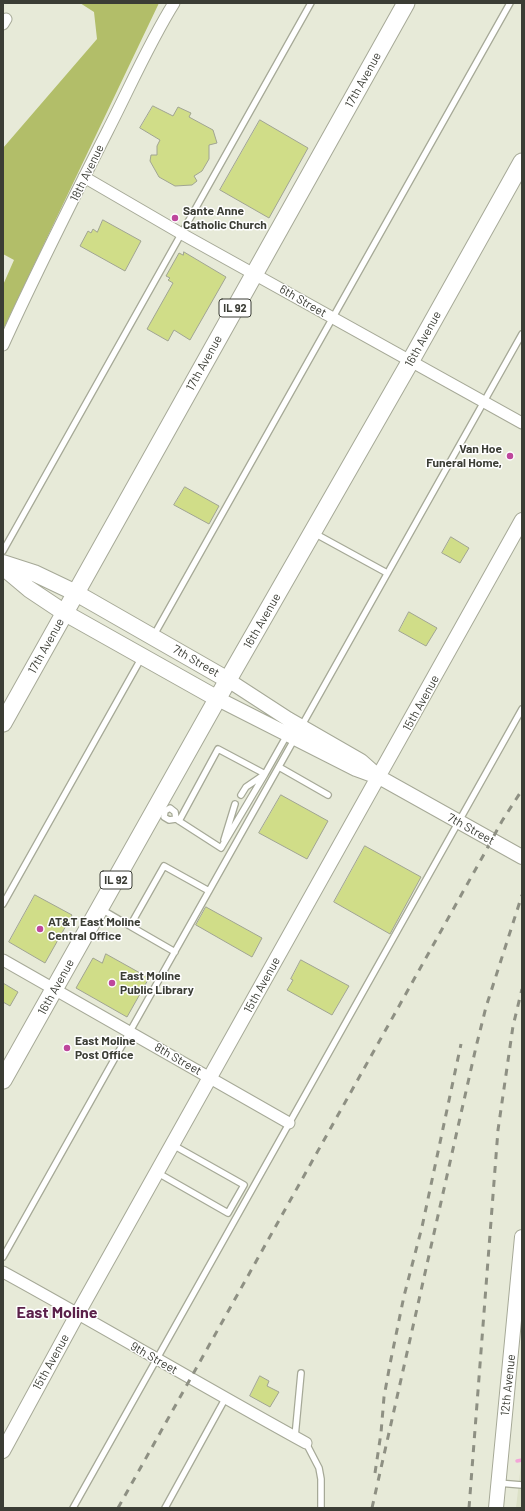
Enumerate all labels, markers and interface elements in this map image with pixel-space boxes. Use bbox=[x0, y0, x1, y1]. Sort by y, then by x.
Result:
street label: 17th Avenue bbox=[342, 50, 384, 110]
street label: 18th Avenue bbox=[67, 142, 107, 204]
place label: Sante Anne Catholic Church bbox=[183, 204, 267, 232]
marker: Sante Anne Catholic Church bbox=[170, 213, 180, 223]
street label: 6th Street bbox=[277, 282, 329, 320]
road number: IL 92 bbox=[219, 299, 251, 317]
street label: 16th Avenue bbox=[402, 309, 444, 369]
street label: 17th Avenue bbox=[183, 333, 225, 393]
place label: Van Hoe Funeral Home, bbox=[426, 442, 502, 470]
marker: Van Hoe Funeral Home, bbox=[505, 451, 515, 461]
street label: 16th Avenue bbox=[240, 591, 284, 651]
street label: 17th Avenue bbox=[25, 616, 67, 676]
street label: 7th Street bbox=[170, 642, 222, 680]
street label: 15th Avenue bbox=[400, 673, 442, 733]
street label: 7th Street bbox=[445, 810, 497, 848]
road number: IL 92 bbox=[100, 871, 132, 889]
place label: AT&T East Moline Central Office bbox=[48, 915, 141, 943]
marker: AT&T East Moline Central Office bbox=[35, 924, 45, 934]
street label: 15th Avenue bbox=[241, 955, 283, 1015]
street label: 16th Avenue bbox=[35, 957, 77, 1017]
place label: East Moline Public Library bbox=[120, 969, 194, 997]
marker: East Moline Public Library bbox=[107, 978, 117, 988]
place label: East Moline Post Office bbox=[75, 1034, 136, 1062]
street label: 8th Street bbox=[152, 1040, 204, 1078]
marker: East Moline Post Office bbox=[62, 1043, 72, 1053]
district label: East Moline bbox=[17, 1303, 97, 1323]
street label: 15th Avenue bbox=[30, 1332, 72, 1392]
street label: 9th Street bbox=[128, 1339, 180, 1377]
street label: 12th Avenue bbox=[498, 1353, 518, 1417]

